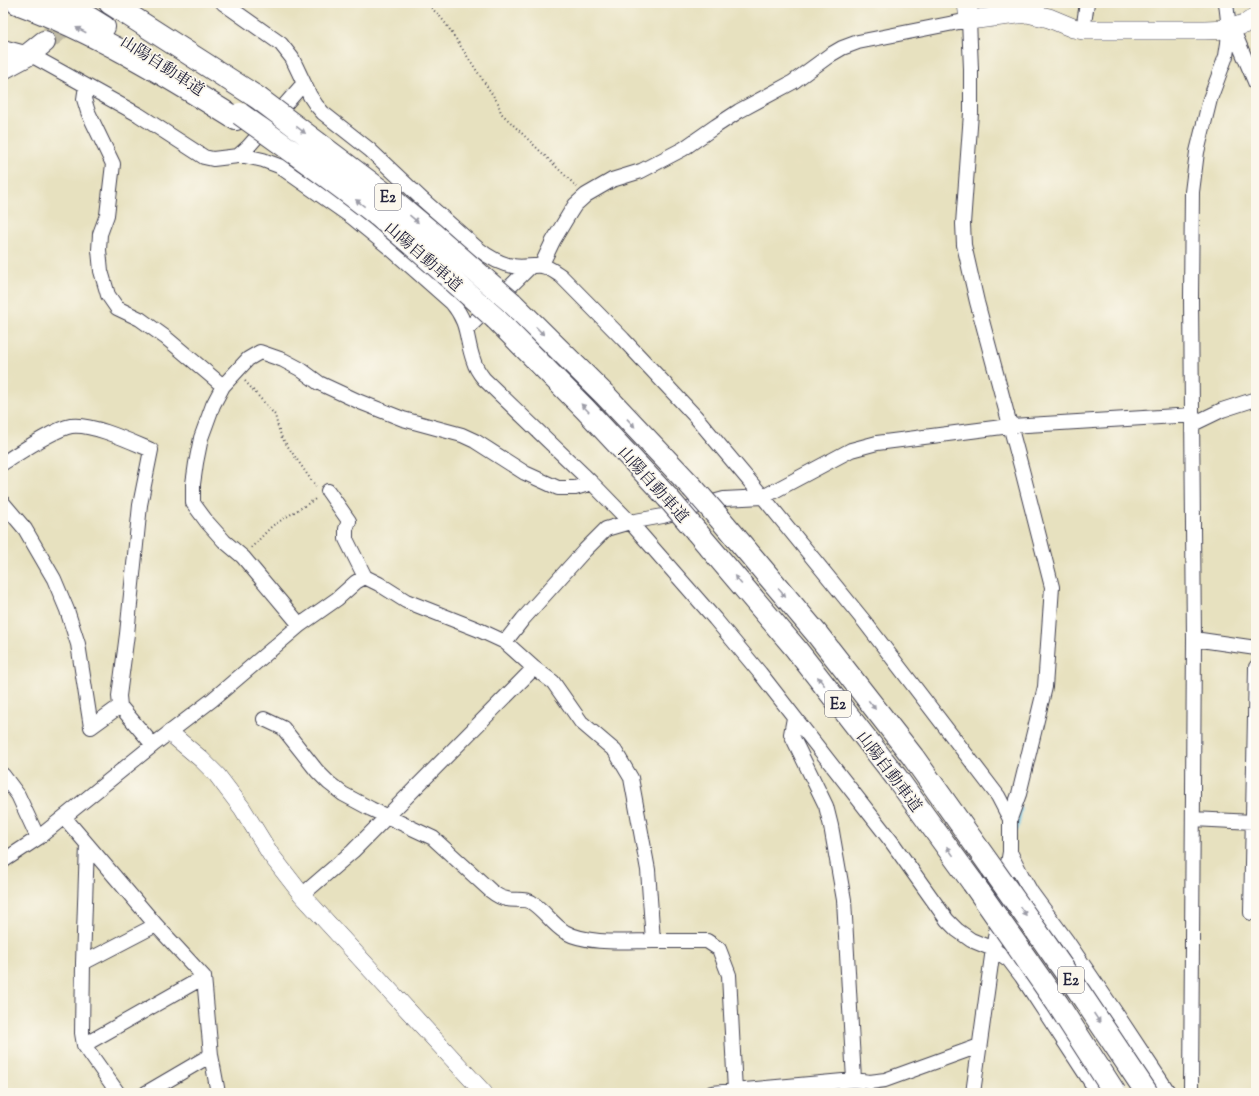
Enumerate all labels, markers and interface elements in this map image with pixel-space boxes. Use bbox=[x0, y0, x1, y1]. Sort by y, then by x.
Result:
one-way arrow bbox=[76, 27, 87, 33]
street label: 山陽自動車道 bbox=[115, 31, 208, 103]
one-way arrow bbox=[295, 126, 306, 134]
road number: E2 bbox=[375, 184, 401, 210]
one-way arrow bbox=[355, 198, 366, 207]
one-way arrow bbox=[409, 214, 420, 223]
street label: 山陽自動車道 bbox=[379, 218, 466, 298]
one-way arrow bbox=[535, 326, 545, 336]
one-way arrow bbox=[580, 403, 590, 413]
one-way arrow bbox=[626, 418, 636, 428]
street label: 山陽自動車道 bbox=[611, 442, 693, 529]
one-way arrow bbox=[734, 575, 743, 586]
one-way arrow bbox=[778, 587, 787, 598]
one-way arrow bbox=[817, 676, 825, 686]
road number: E2 bbox=[825, 691, 851, 717]
one-way arrow bbox=[868, 700, 876, 710]
street label: 山陽自動車道 bbox=[850, 727, 926, 818]
one-way arrow bbox=[946, 846, 954, 857]
one-way arrow bbox=[1019, 906, 1027, 916]
road number: E2 bbox=[1058, 967, 1084, 993]
one-way arrow bbox=[1093, 1013, 1101, 1023]

